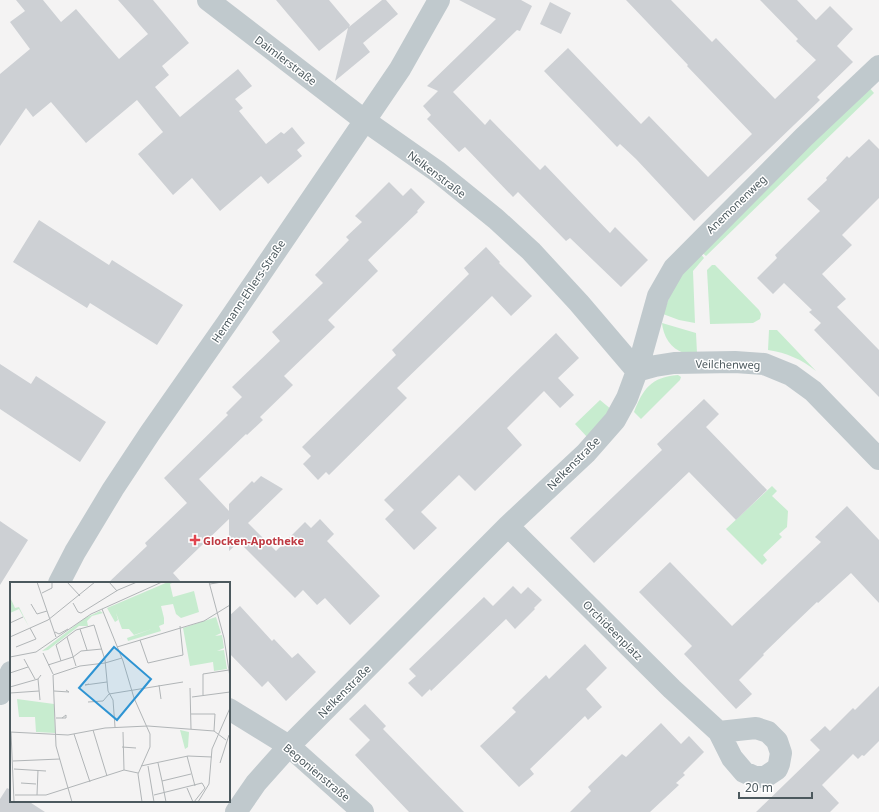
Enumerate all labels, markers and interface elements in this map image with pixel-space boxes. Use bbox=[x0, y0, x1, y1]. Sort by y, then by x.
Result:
street label: Daimlerstraße bbox=[252, 32, 320, 88]
street label: Nelkenstraße bbox=[405, 147, 469, 201]
street label: Anemonenweg bbox=[703, 171, 769, 237]
street label: Hermann-Ehlers-Straße bbox=[208, 236, 288, 346]
street label: Veilchenweg bbox=[695, 356, 761, 372]
street label: Nelkenstraße bbox=[543, 433, 603, 493]
place label: Glocken-Apotheke bbox=[203, 533, 305, 548]
marker: Glocken-Apotheke bbox=[190, 535, 200, 545]
inset map bbox=[10, 582, 230, 802]
street label: Orchideenplatz bbox=[580, 597, 646, 663]
street label: Nelkenstraße bbox=[314, 661, 374, 721]
street label: Begonienstraße bbox=[281, 740, 353, 804]
scale bar bbox=[739, 774, 812, 800]
text: 20 m bbox=[745, 779, 773, 796]

